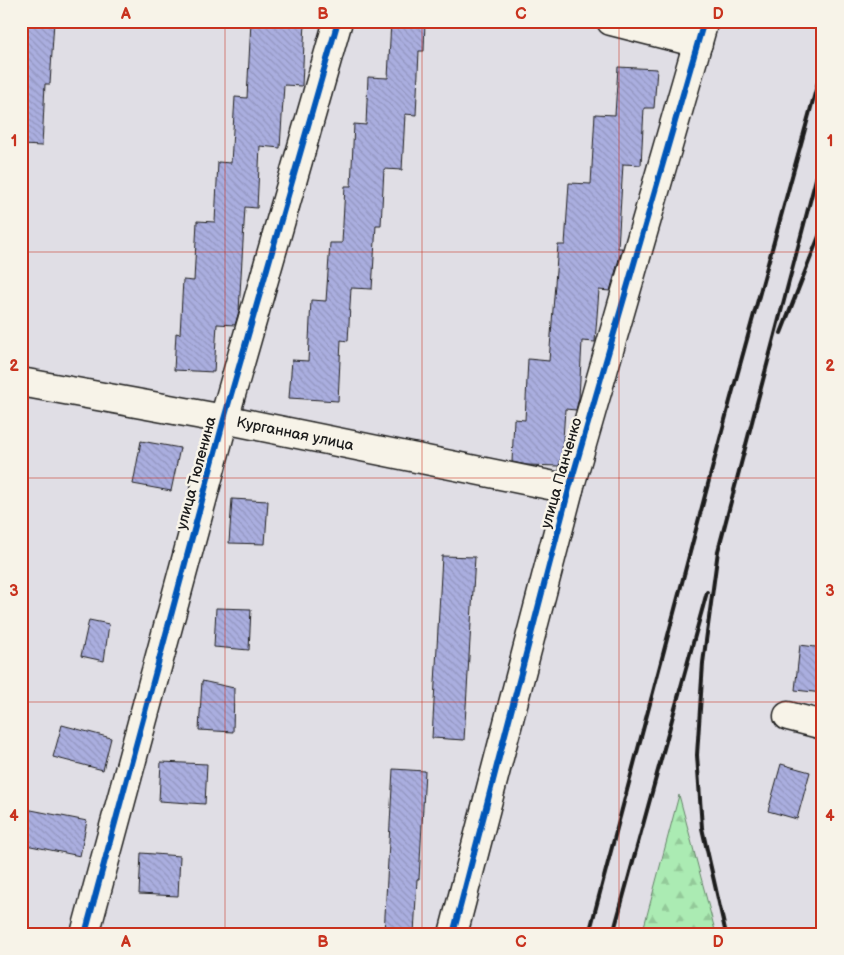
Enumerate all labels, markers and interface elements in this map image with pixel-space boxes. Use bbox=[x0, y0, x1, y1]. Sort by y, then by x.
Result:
text: A bbox=[120, 5, 131, 24]
text: B bbox=[317, 5, 329, 24]
text: C bbox=[515, 5, 527, 24]
text: D bbox=[712, 5, 724, 24]
text: 1 bbox=[11, 132, 17, 151]
text: 1 bbox=[827, 132, 833, 151]
text: 2 bbox=[9, 357, 19, 376]
text: 2 bbox=[825, 357, 835, 376]
street label: Курганная улица bbox=[235, 413, 356, 455]
street label: улица Тюленина bbox=[172, 414, 221, 532]
street label: улица Панченко bbox=[537, 415, 586, 531]
text: 3 bbox=[9, 582, 19, 601]
text: 3 bbox=[825, 582, 835, 601]
text: 4 bbox=[9, 807, 19, 826]
text: 4 bbox=[825, 807, 835, 826]
text: A bbox=[120, 933, 131, 952]
text: B bbox=[317, 933, 329, 952]
text: C bbox=[515, 933, 527, 952]
text: D bbox=[712, 933, 724, 952]

